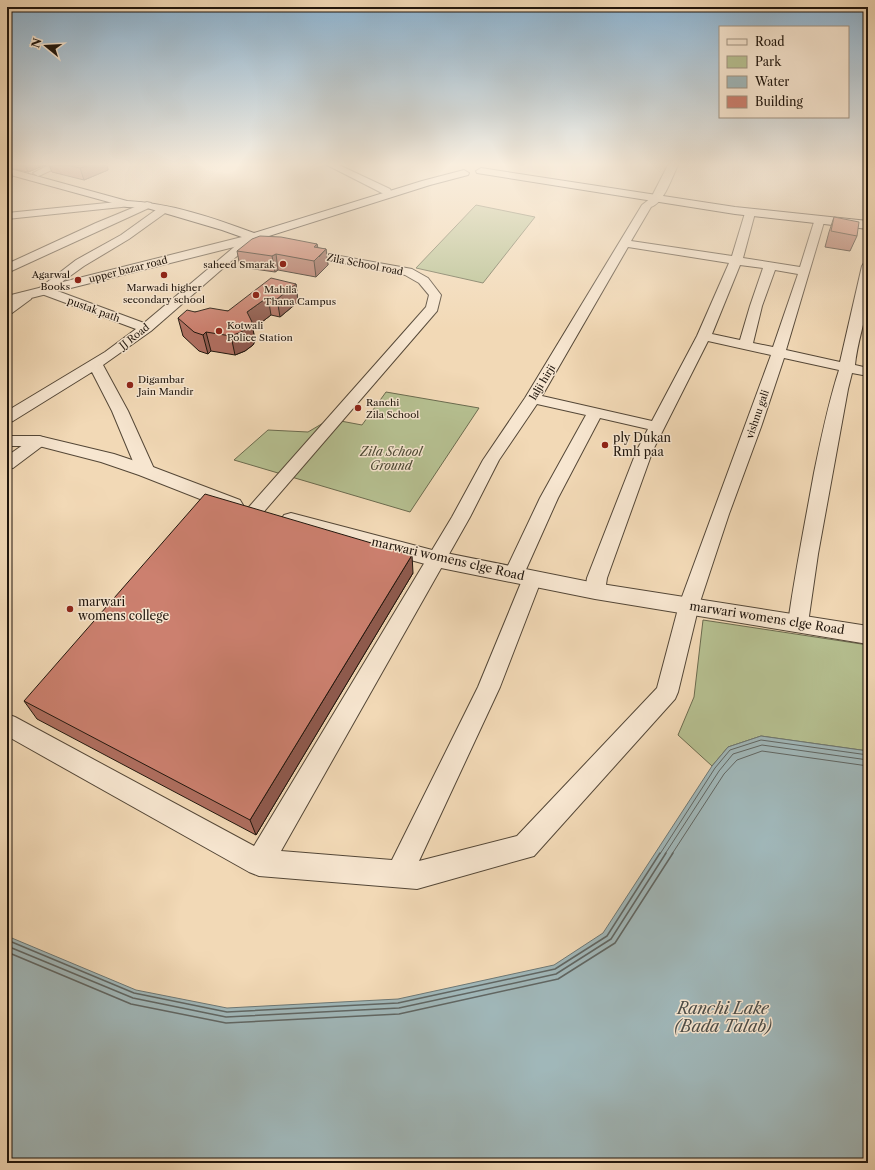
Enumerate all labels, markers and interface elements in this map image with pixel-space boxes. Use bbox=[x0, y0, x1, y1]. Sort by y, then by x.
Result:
north arrow bbox=[26, 26, 66, 66]
legend bbox=[719, 26, 849, 118]
text: Road bbox=[755, 34, 785, 49]
text: N bbox=[28, 36, 45, 50]
text: Park bbox=[755, 54, 782, 69]
text: Water bbox=[754, 74, 789, 89]
text: Building bbox=[755, 94, 803, 109]
street label: Zila School road bbox=[326, 251, 404, 278]
street label: upper bazar road bbox=[87, 253, 169, 286]
place label: saheed Smarak bbox=[203, 258, 276, 271]
marker: saheed Smarak bbox=[278, 259, 288, 269]
place label: Agarwal Books bbox=[31, 268, 70, 293]
marker: Marwadi higher secondary school bbox=[159, 270, 169, 280]
marker: Agarwal Books bbox=[73, 275, 83, 285]
place label: Marwadi higher secondary school bbox=[123, 281, 205, 306]
place label: Mahila Thana Campus bbox=[264, 283, 336, 308]
marker: Mahila Thana Campus bbox=[251, 290, 261, 300]
street label: pustak path bbox=[66, 294, 123, 325]
place label: Kotwali Police Station bbox=[227, 319, 294, 344]
street label: JJ Road bbox=[115, 321, 152, 353]
marker: Kotwali Police Station bbox=[214, 326, 224, 336]
street label: lalji hirji bbox=[527, 362, 558, 402]
place label: Digambar Jain Mandir bbox=[136, 373, 194, 398]
marker: Digambar Jain Mandir bbox=[125, 380, 135, 390]
street label: vishnu gali bbox=[743, 388, 772, 441]
place label: Ranchi Zila School bbox=[366, 396, 419, 421]
marker: Ranchi Zila School bbox=[353, 403, 363, 413]
place label: ply Dukan Rmh paa bbox=[613, 430, 672, 459]
marker: ply Dukan Rmh paa bbox=[600, 440, 610, 450]
park label: Zila School Ground bbox=[359, 444, 423, 473]
street label: marwari womens clge Road bbox=[370, 534, 527, 584]
place label: marwari womens college bbox=[77, 594, 170, 623]
street label: marwari womens clge Road bbox=[689, 598, 846, 637]
marker: marwari womens college bbox=[65, 604, 75, 614]
water label: Ranchi Lake (Bada Talab) bbox=[674, 998, 772, 1036]

